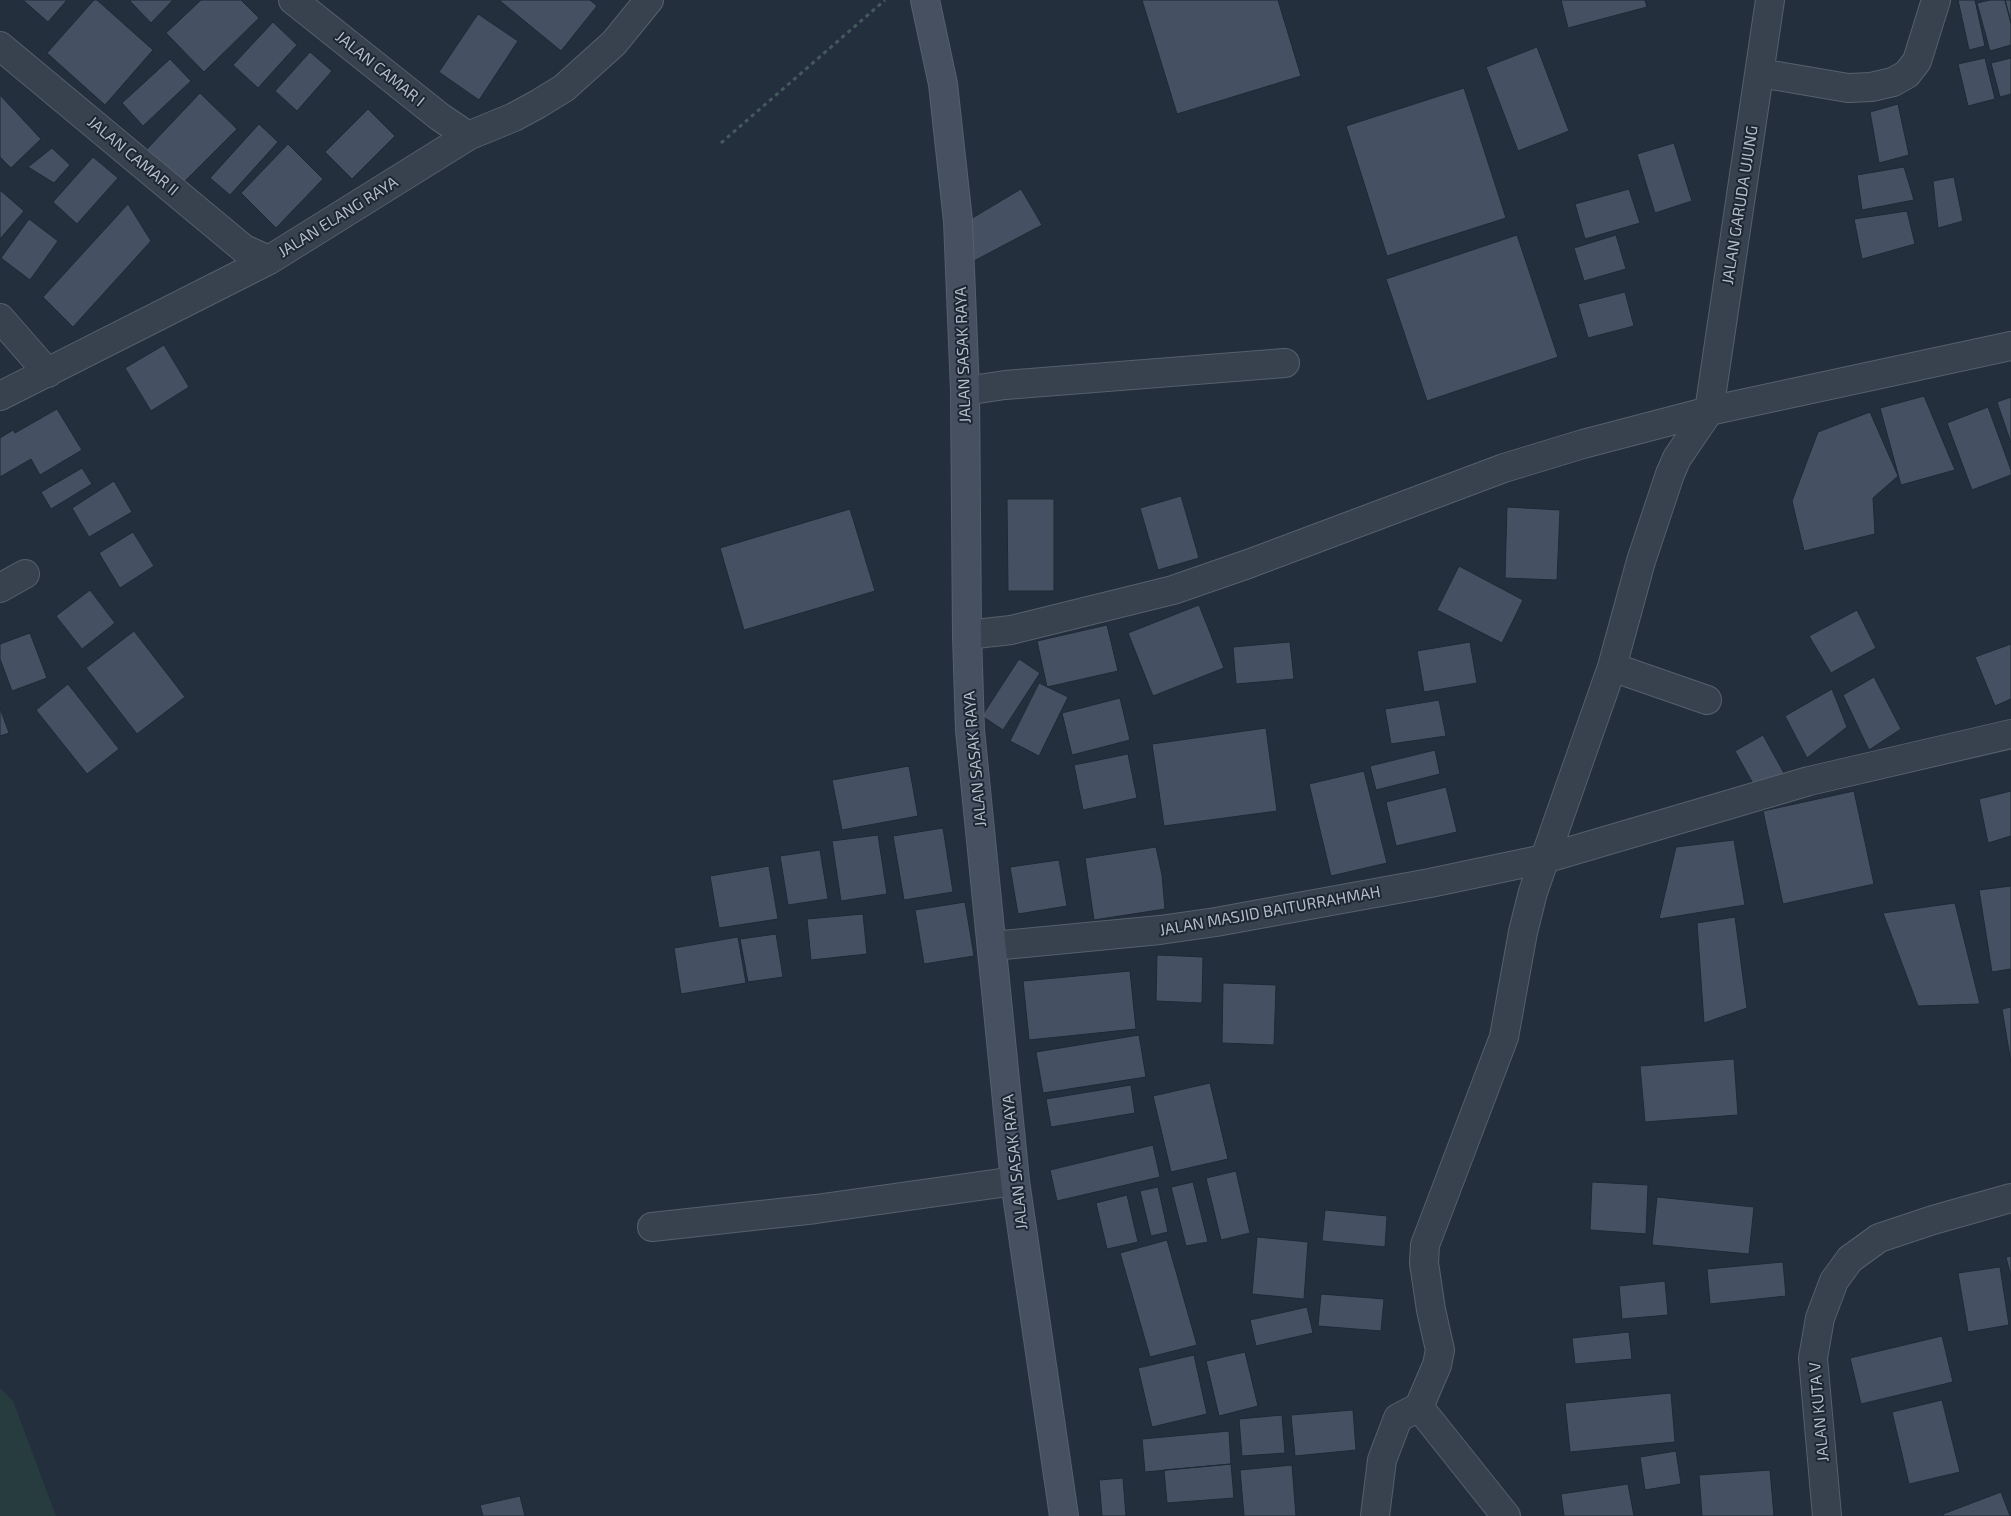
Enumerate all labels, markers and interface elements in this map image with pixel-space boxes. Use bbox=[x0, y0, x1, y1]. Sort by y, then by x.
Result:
street label: JALAN CAMAR I bbox=[332, 27, 428, 111]
street label: JALAN CAMAR II bbox=[83, 112, 183, 200]
street label: JALAN GARUDA UJUNG bbox=[1718, 124, 1762, 286]
street label: JALAN ELANG RAYA bbox=[275, 172, 401, 262]
street label: JALAN SASAK RAYA bbox=[951, 286, 975, 424]
street label: JALAN SASAK RAYA bbox=[959, 690, 991, 828]
street label: JALAN MASJID BAITURRAHMAH bbox=[1158, 882, 1382, 940]
street label: JALAN SASAK RAYA bbox=[998, 1093, 1032, 1231]
street label: JALAN KUTA V bbox=[1805, 1361, 1833, 1463]

